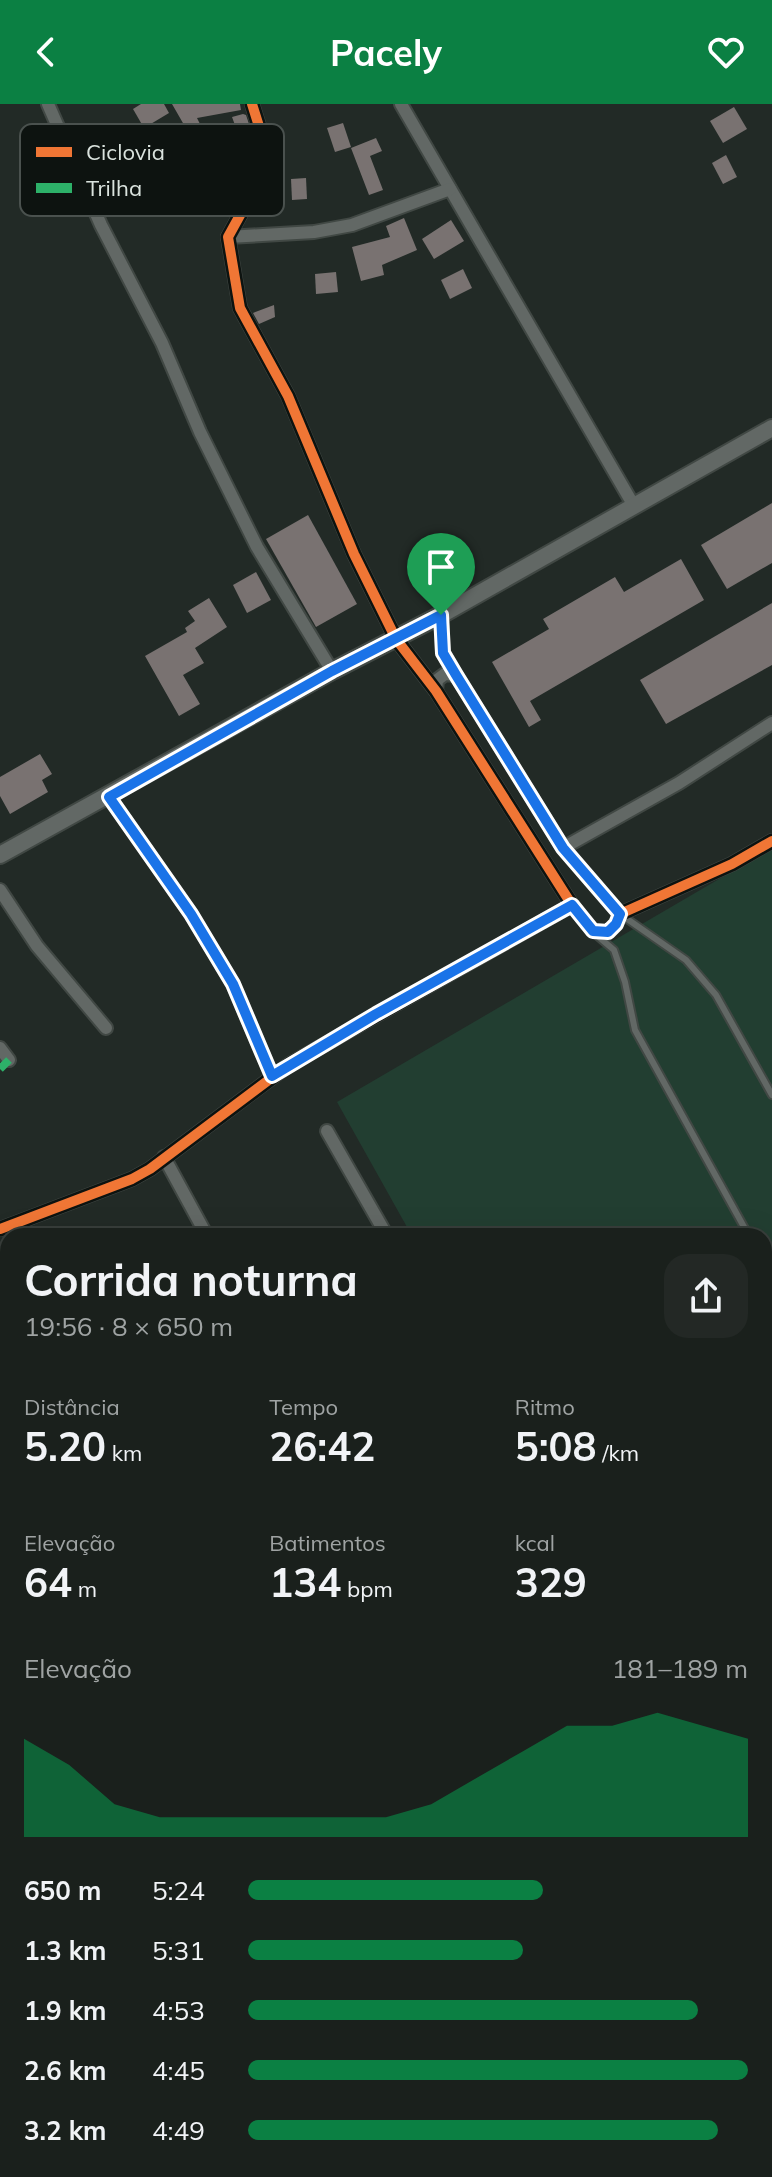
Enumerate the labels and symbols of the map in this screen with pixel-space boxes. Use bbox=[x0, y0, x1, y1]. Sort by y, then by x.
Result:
legend bbox=[20, 124, 284, 216]
text: Ciclovia bbox=[86, 138, 165, 166]
text: Trilha bbox=[86, 174, 142, 202]
pin bbox=[407, 533, 475, 615]

